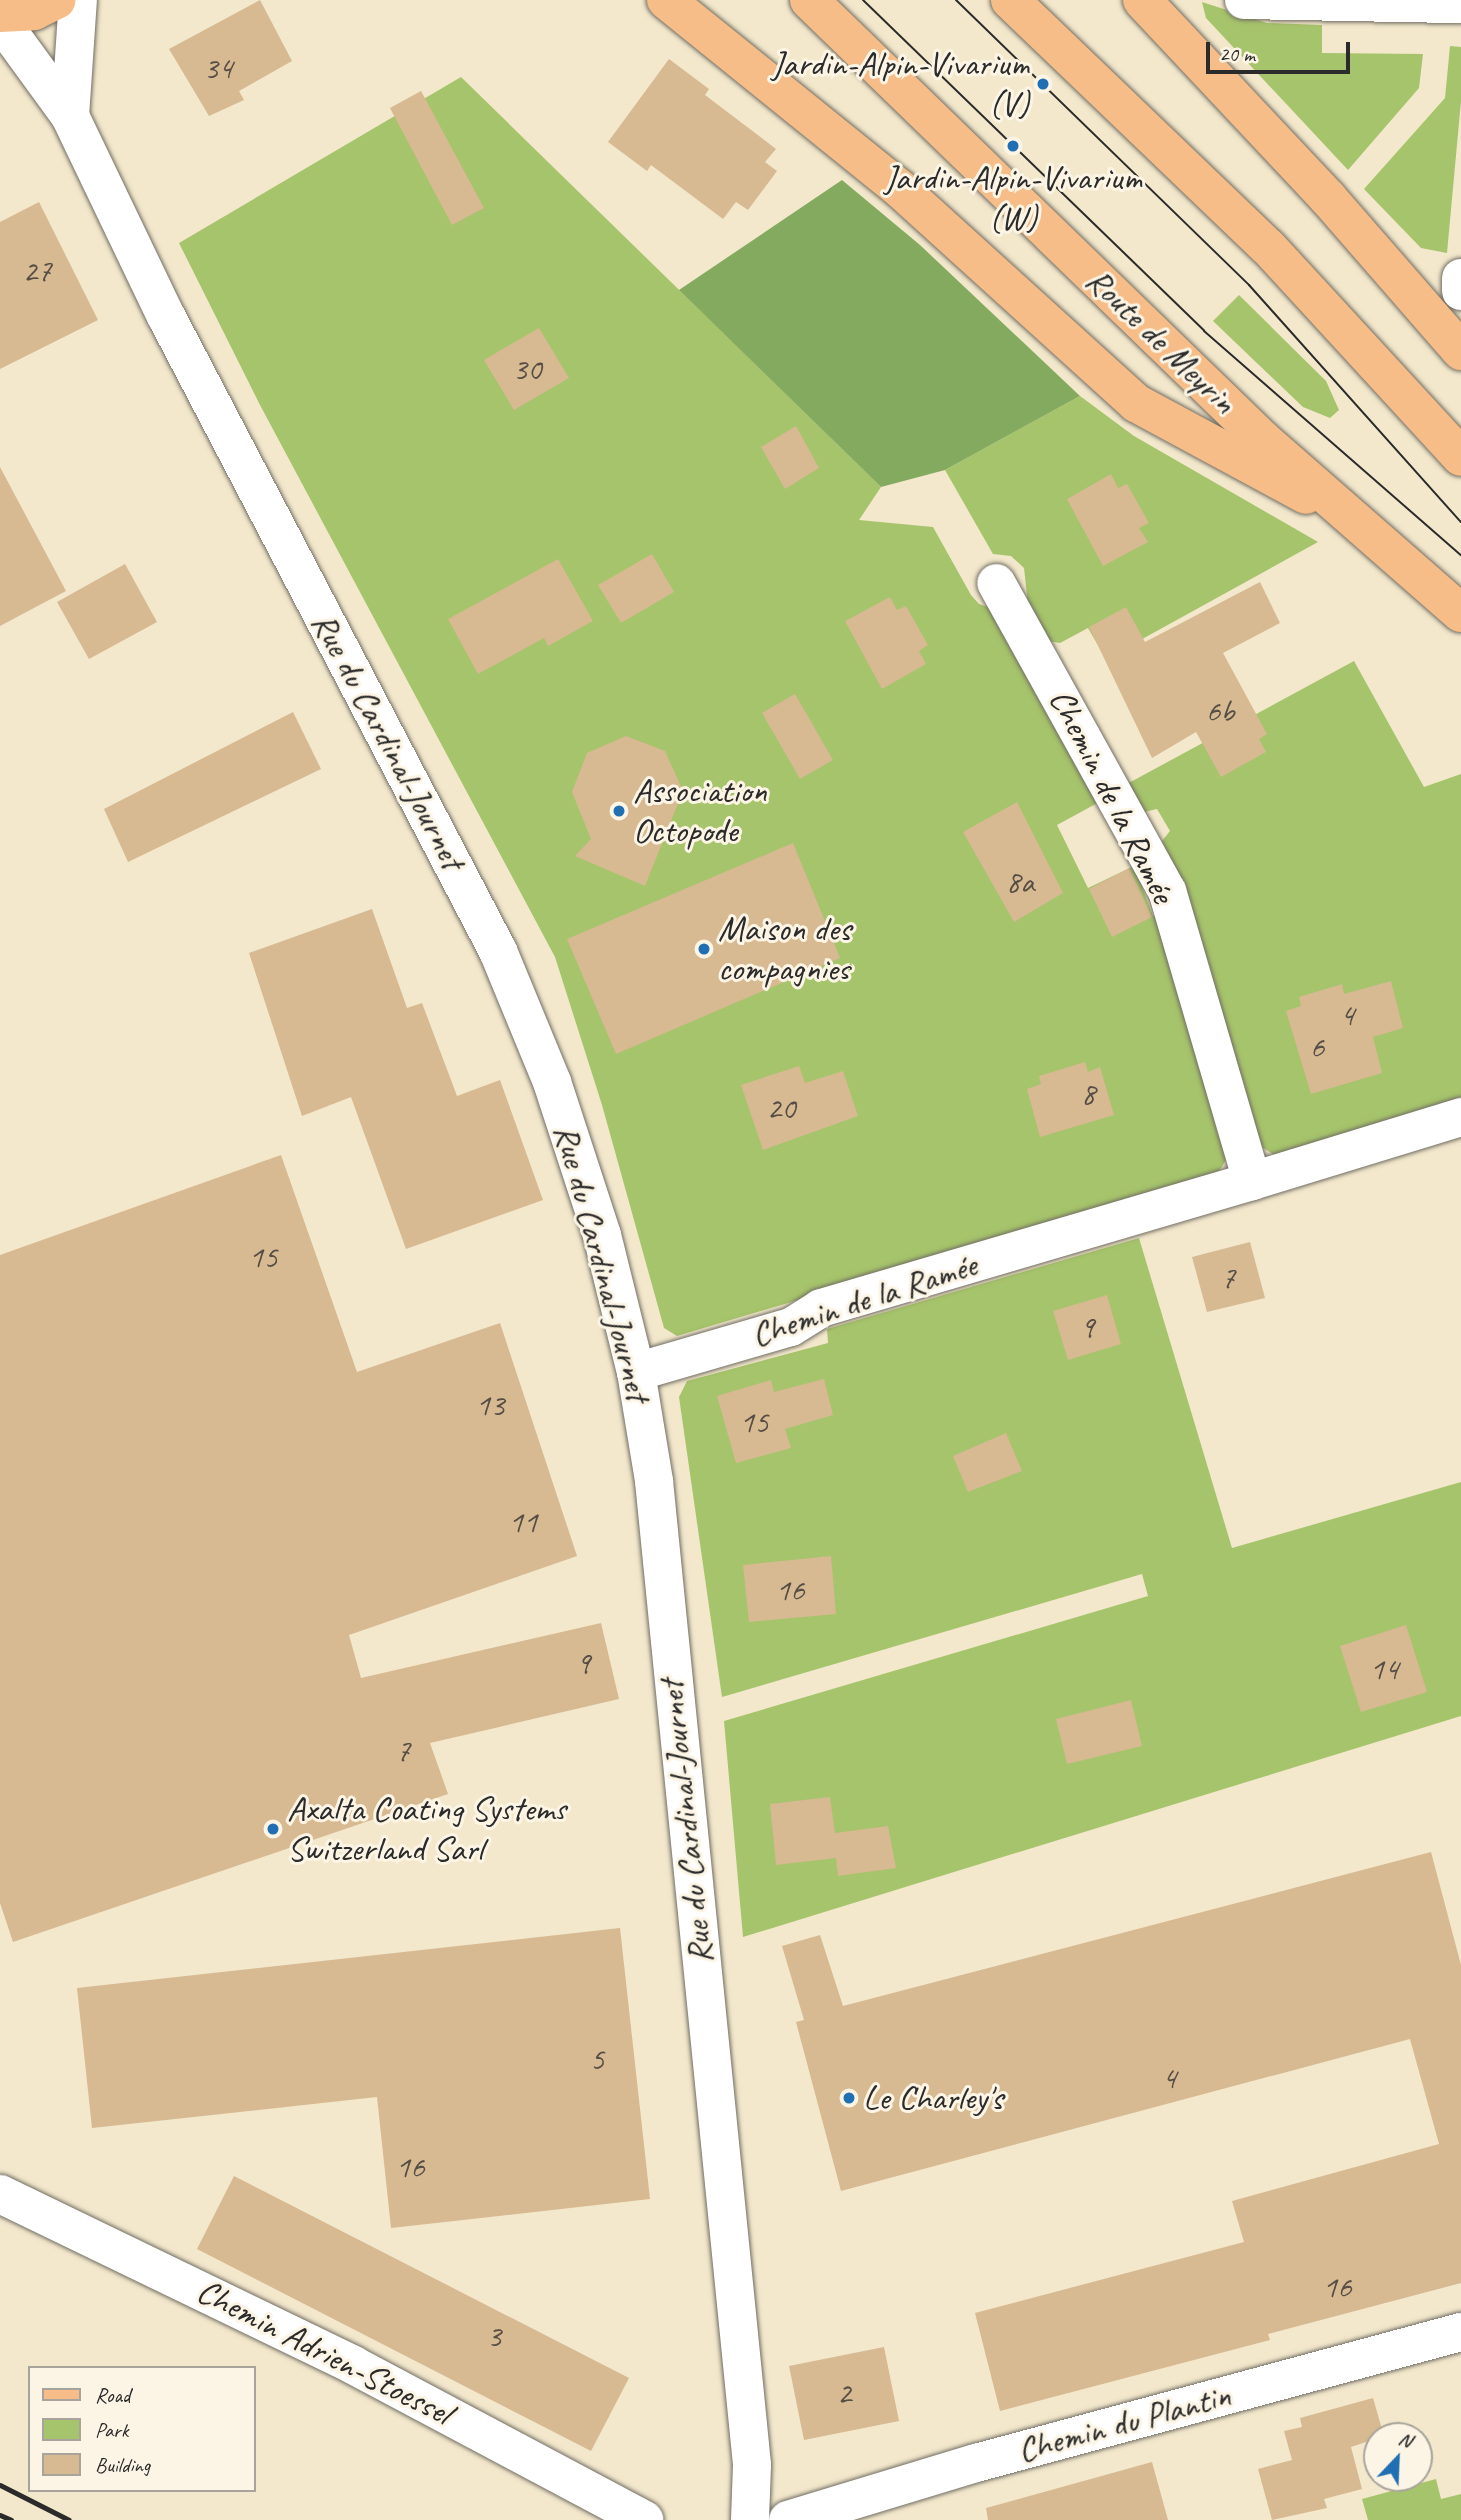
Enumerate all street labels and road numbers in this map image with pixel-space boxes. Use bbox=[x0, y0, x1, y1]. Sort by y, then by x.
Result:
street label: Route de Meyrin bbox=[1077, 259, 1245, 423]
street label: Rue du Cardinal-Journet bbox=[303, 606, 473, 876]
street label: Chemin de la Ramée bbox=[1040, 681, 1184, 911]
street label: Rue du Cardinal-Journet bbox=[545, 1120, 659, 1406]
street label: Chemin de la Ramée bbox=[745, 1244, 983, 1356]
street label: Rue du Cardinal-Journet bbox=[650, 1678, 722, 1966]
street label: Chemin Adrien-Stoessel bbox=[190, 2270, 458, 2434]
street label: Chemin du Plantin bbox=[1013, 2374, 1235, 2472]

